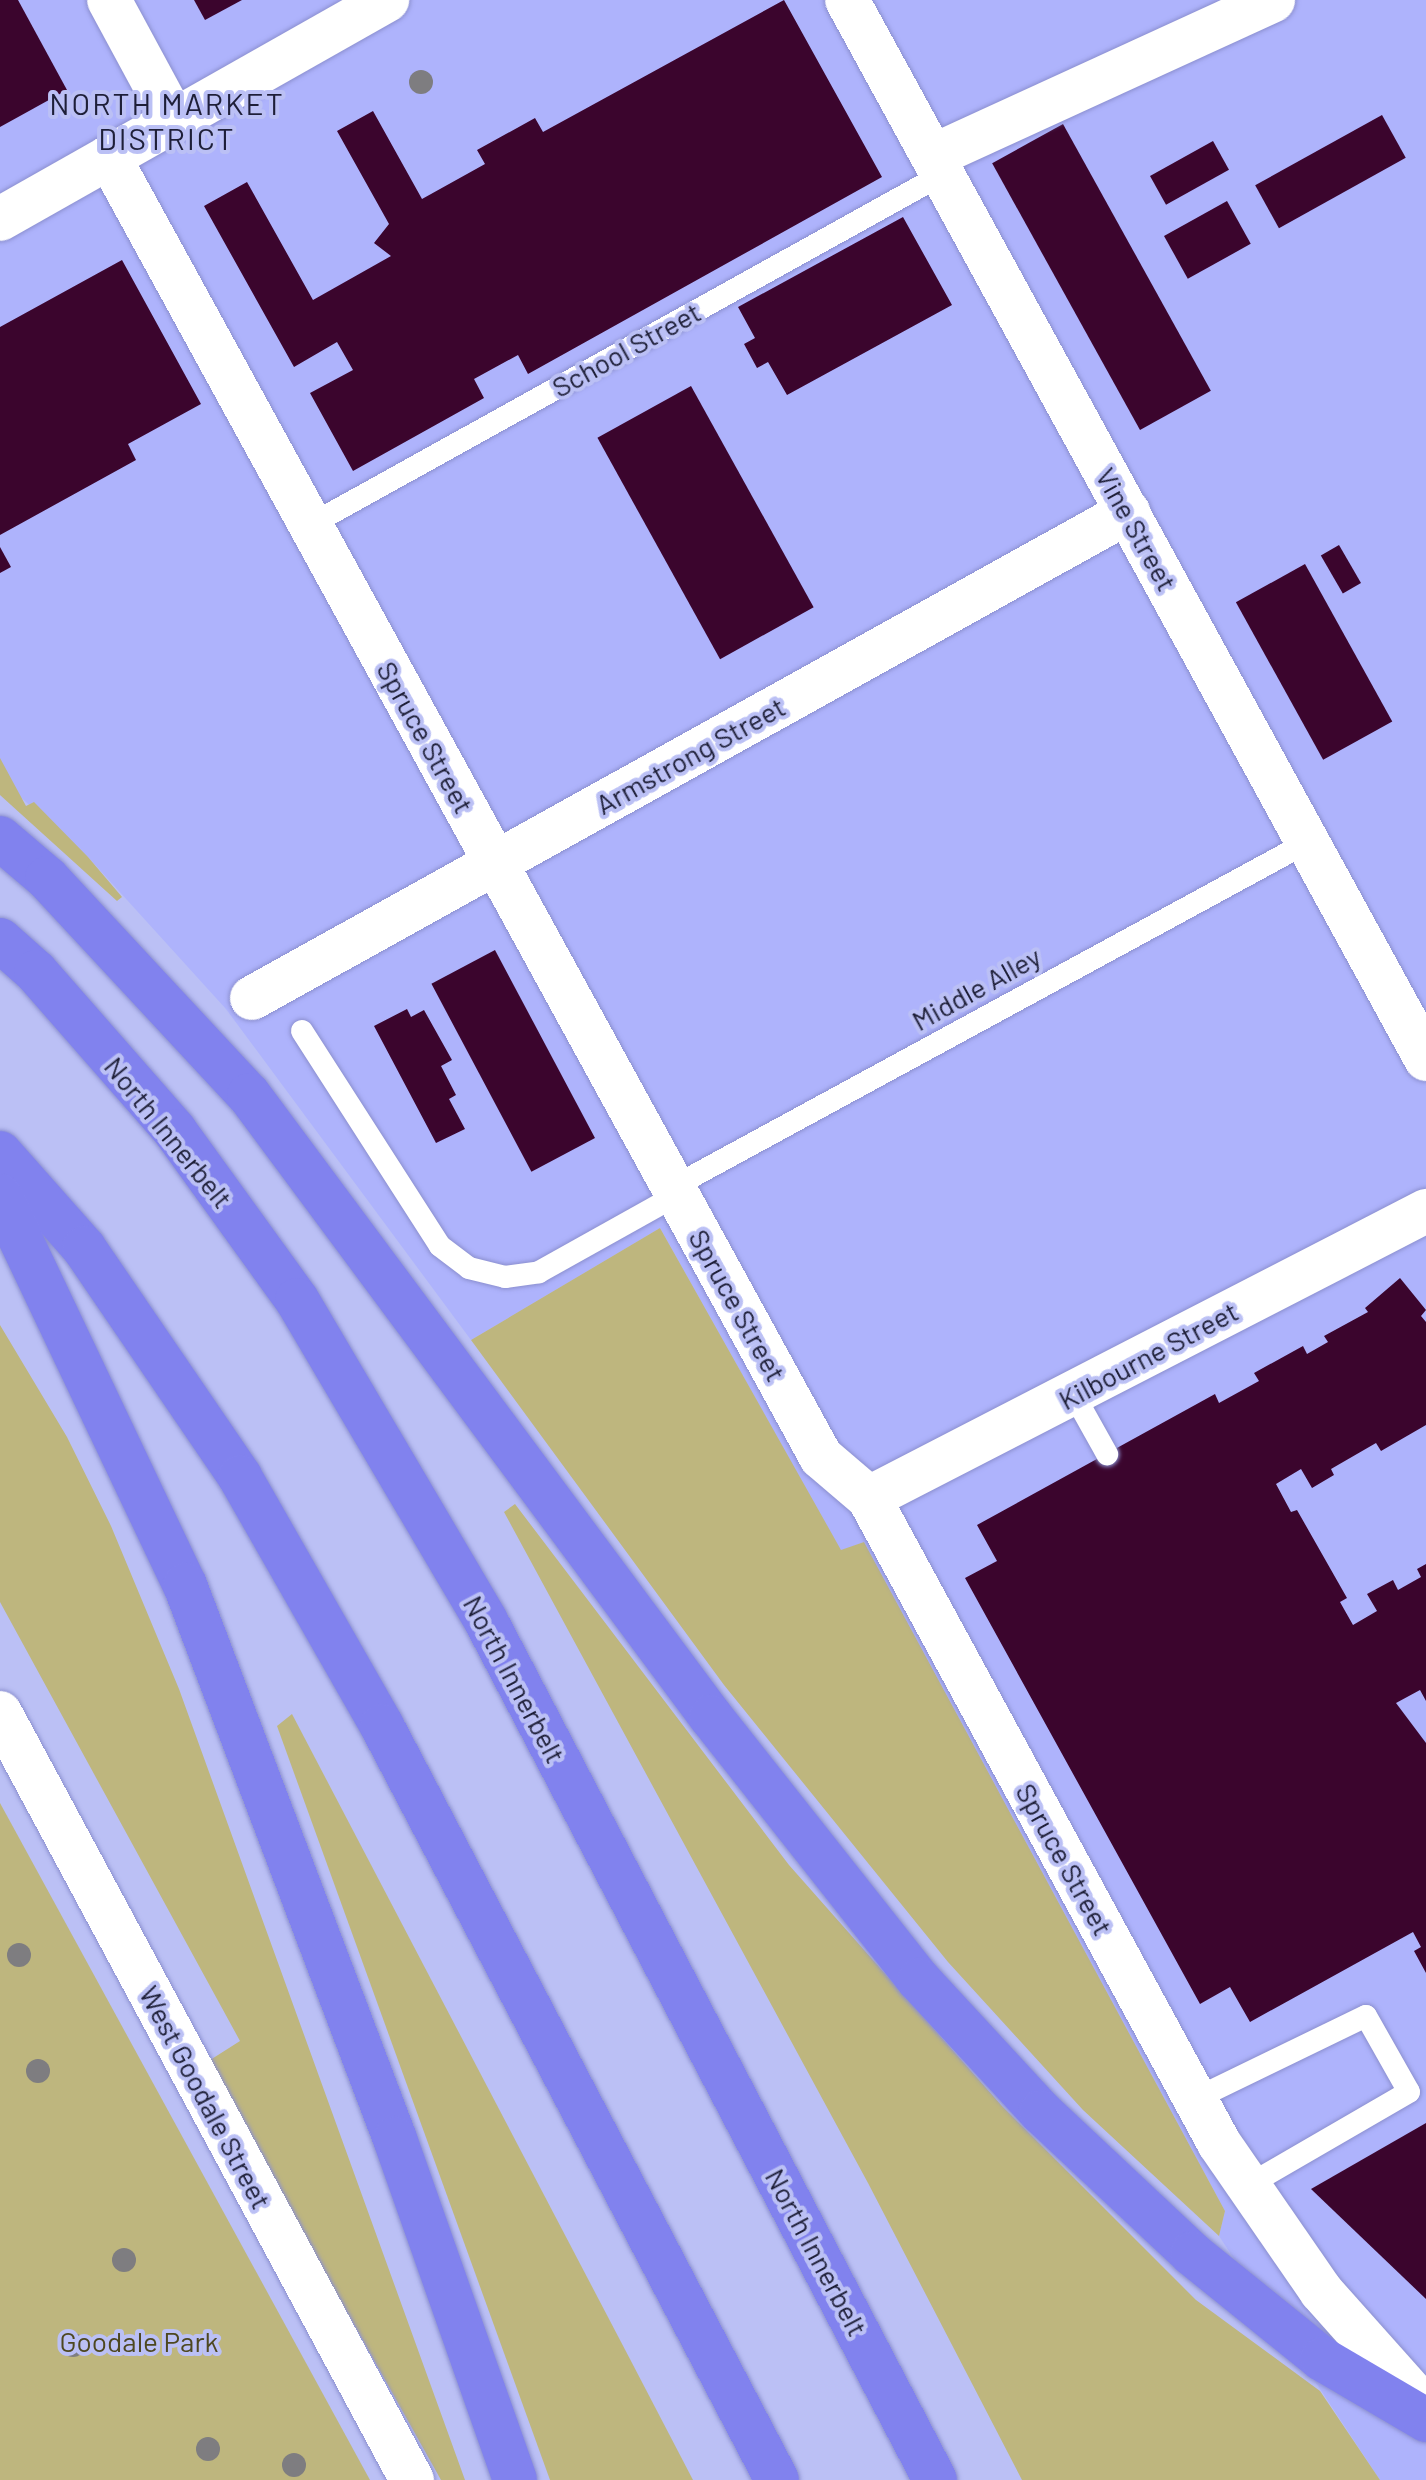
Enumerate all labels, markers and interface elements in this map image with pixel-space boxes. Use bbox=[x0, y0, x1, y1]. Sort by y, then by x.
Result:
district label: NORTH MARKET DISTRICT bbox=[49, 85, 285, 156]
street label: School Street bbox=[546, 294, 706, 404]
street label: Vine Street bbox=[1089, 462, 1185, 596]
street label: Spruce Street bbox=[370, 655, 482, 819]
street label: Armstrong Street bbox=[589, 689, 791, 821]
street label: Middle Alley bbox=[906, 939, 1046, 1037]
street label: North Innerbelt bbox=[98, 1050, 240, 1214]
street label: Spruce Street bbox=[682, 1223, 794, 1387]
street label: Kilbourne Street bbox=[1053, 1294, 1243, 1416]
street label: North Innerbelt bbox=[457, 1590, 573, 1768]
street label: Spruce Street bbox=[1009, 1777, 1121, 1941]
street label: West Goodale Street bbox=[133, 1980, 279, 2214]
street label: North Innerbelt bbox=[759, 2163, 875, 2341]
park label: Goodale Park bbox=[59, 2324, 219, 2358]

